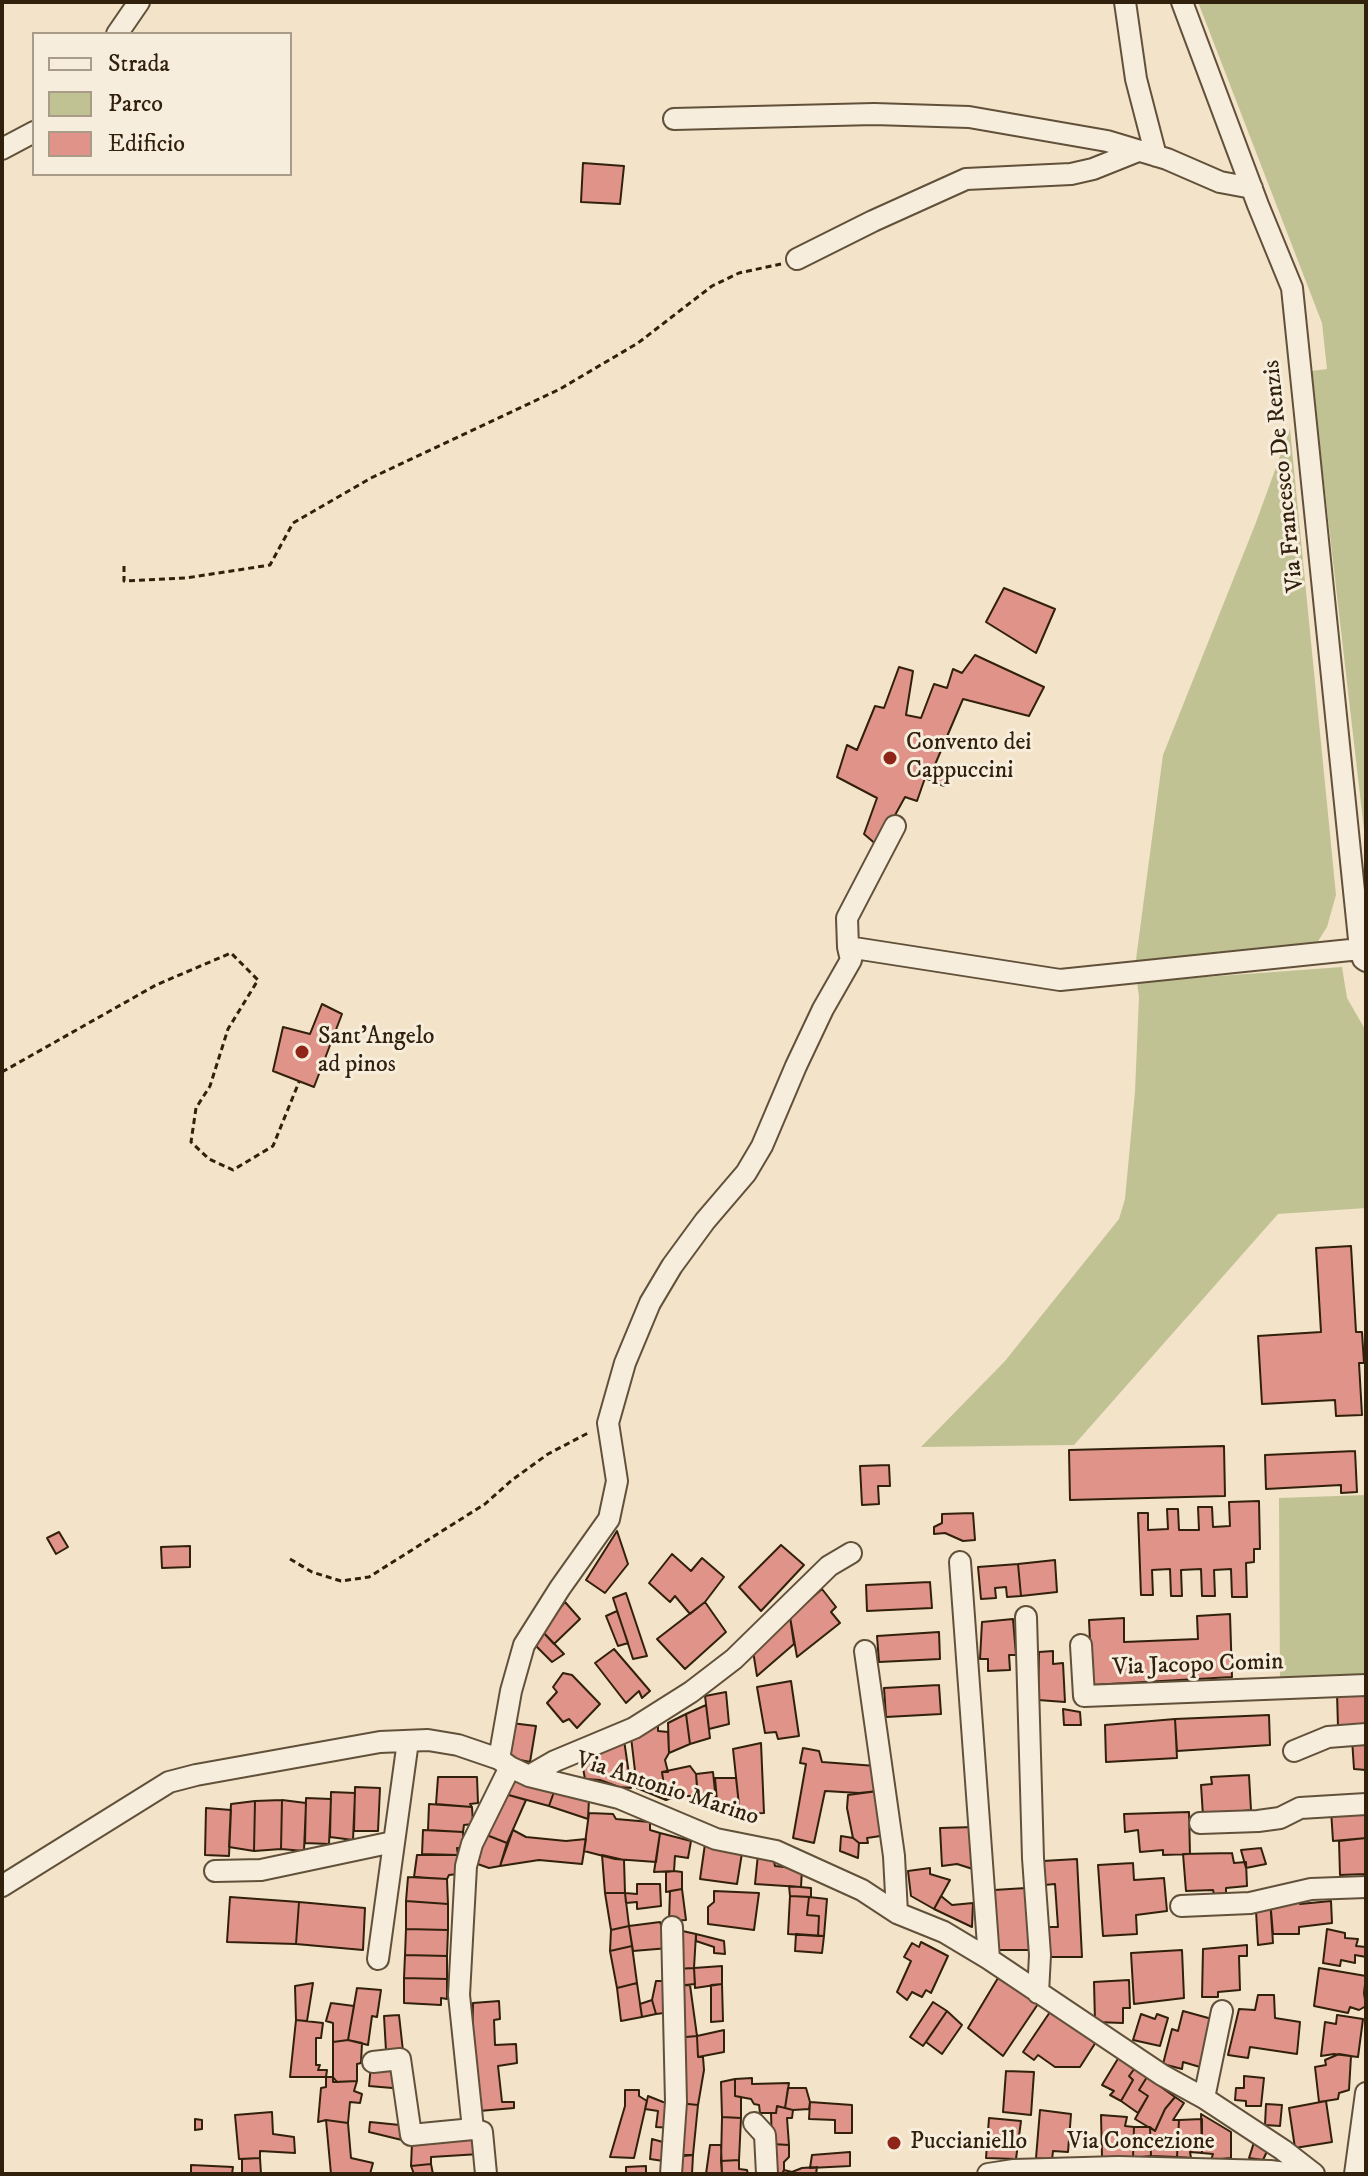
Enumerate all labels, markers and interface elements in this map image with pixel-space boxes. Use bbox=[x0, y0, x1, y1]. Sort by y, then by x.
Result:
legend bbox=[32, 32, 292, 176]
text: Strada bbox=[108, 49, 170, 79]
text: Parco bbox=[108, 89, 163, 119]
text: Edificio bbox=[108, 129, 185, 159]
street label: Via Francesco De Renzis bbox=[1259, 359, 1311, 593]
place label: Convento dei Cappuccini bbox=[906, 730, 1032, 786]
marker: Convento dei Cappuccini bbox=[881, 749, 899, 767]
place label: Sant'Angelo ad pinos bbox=[318, 1024, 434, 1080]
marker: Sant'Angelo ad pinos bbox=[293, 1043, 311, 1061]
street label: Via Jacopo Comin bbox=[1112, 1649, 1284, 1683]
street label: Via Antonio Marino bbox=[572, 1747, 762, 1833]
place label: Puccianiello bbox=[910, 2129, 1027, 2157]
street label: Via Concezione bbox=[1067, 2129, 1215, 2157]
marker: Puccianiello bbox=[885, 2134, 903, 2152]

